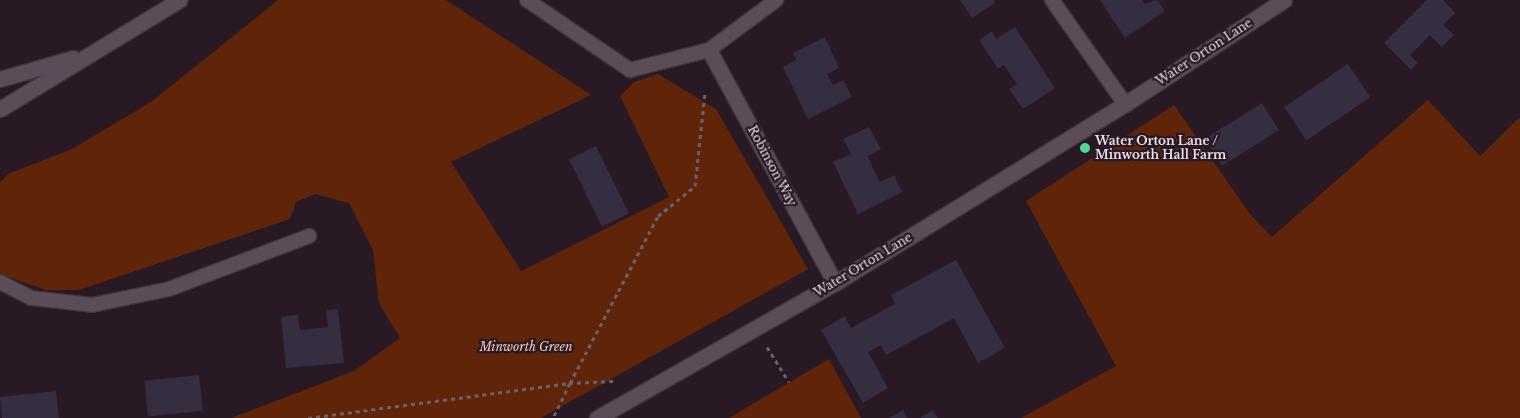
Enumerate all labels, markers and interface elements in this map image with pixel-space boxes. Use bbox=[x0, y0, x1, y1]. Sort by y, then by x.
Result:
street label: Water Orton Lane bbox=[1153, 15, 1255, 89]
street label: Robinson Way bbox=[745, 123, 799, 209]
place label: Water Orton Lane / Minworth Hall Farm bbox=[1095, 134, 1226, 162]
marker: Water Orton Lane / Minworth Hall Farm bbox=[1079, 142, 1091, 154]
street label: Water Orton Lane bbox=[811, 230, 915, 300]
park label: Minworth Green bbox=[479, 340, 573, 354]

